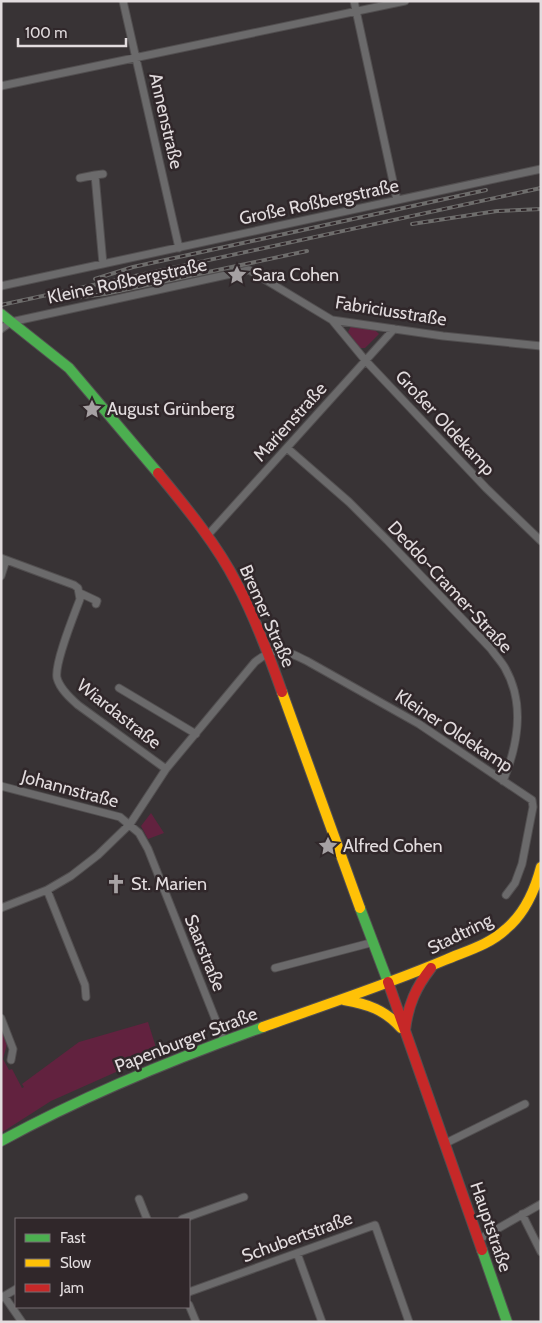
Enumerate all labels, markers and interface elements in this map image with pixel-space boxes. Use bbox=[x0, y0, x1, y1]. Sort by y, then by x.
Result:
scale bar bbox=[18, 15, 125, 47]
text: 100 m bbox=[25, 24, 67, 42]
street label: Annenstraße bbox=[144, 71, 188, 171]
street label: Große Roßbergstraße bbox=[237, 174, 401, 230]
street label: Kleine Roßbergstraße bbox=[45, 253, 209, 309]
place icon: Sara Cohen bbox=[226, 264, 248, 286]
place label: Sara Cohen bbox=[252, 264, 339, 286]
street label: Fabriciusstraße bbox=[334, 291, 448, 331]
street label: Großer Oldekamp bbox=[391, 366, 499, 480]
street label: Marienstraße bbox=[249, 378, 331, 466]
place icon: August Grünberg bbox=[81, 398, 103, 420]
place label: August Grünberg bbox=[107, 398, 235, 420]
street label: Deddo-Cramer-Straße bbox=[383, 516, 517, 658]
street label: Bremer Straße bbox=[235, 561, 299, 671]
street label: Wiardastraße bbox=[73, 674, 165, 754]
street label: Kleiner Oldekamp bbox=[391, 685, 517, 777]
street label: Johannstraße bbox=[18, 765, 121, 813]
place icon: Alfred Cohen bbox=[317, 835, 339, 857]
place label: Alfred Cohen bbox=[343, 835, 443, 857]
church icon: St. Marien bbox=[105, 873, 127, 895]
place label: St. Marien bbox=[131, 873, 207, 895]
street label: Stadtring bbox=[424, 908, 497, 959]
street label: Saarstraße bbox=[180, 911, 230, 995]
street label: Papenburger Straße bbox=[112, 1003, 260, 1077]
street label: Hauptstraße bbox=[465, 1179, 517, 1275]
street label: Schubertstraße bbox=[239, 1207, 355, 1267]
legend bbox=[15, 1218, 190, 1308]
text: Fast bbox=[60, 1229, 85, 1247]
text: Slow bbox=[60, 1254, 91, 1272]
text: Jam bbox=[59, 1279, 84, 1297]

